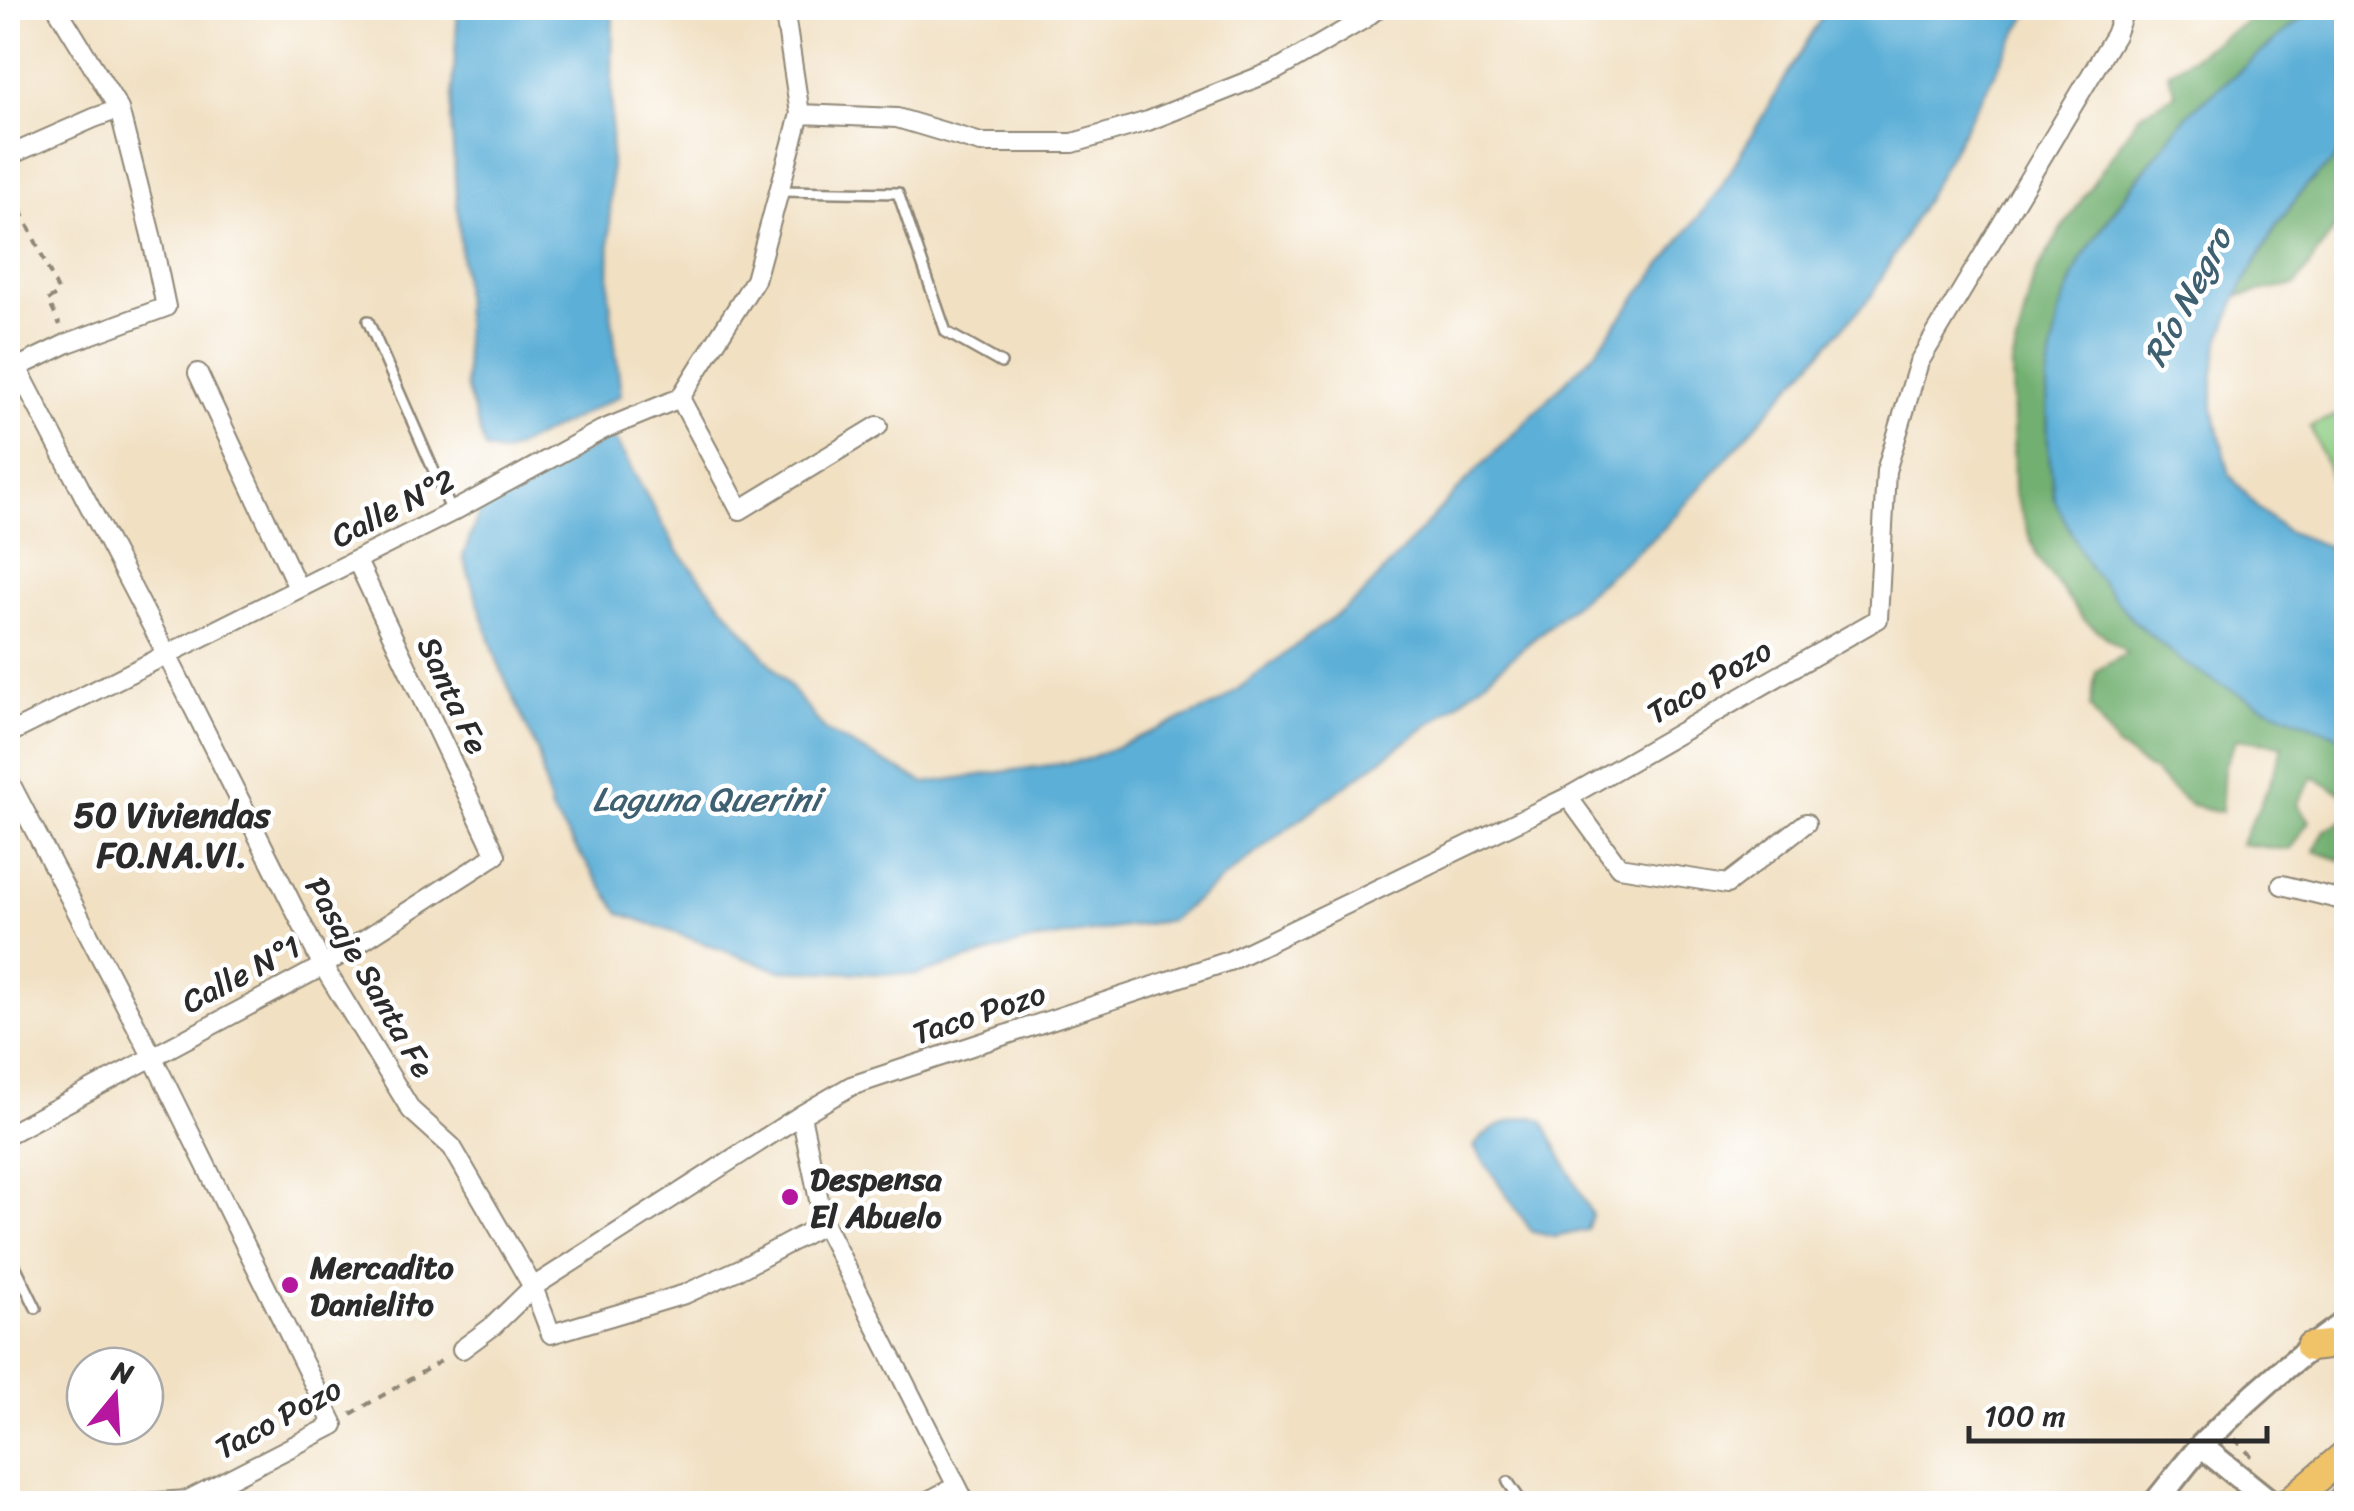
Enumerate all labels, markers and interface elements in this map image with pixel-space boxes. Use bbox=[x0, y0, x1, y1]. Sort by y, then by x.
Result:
water label: Río Negro bbox=[2124, 214, 2251, 378]
street label: Calle N°2 bbox=[321, 453, 466, 564]
street label: Taco Pozo bbox=[1635, 622, 1783, 741]
street label: Santa Fe bbox=[400, 627, 505, 764]
water label: Laguna Querini bbox=[592, 768, 827, 830]
district label: 50 Viviendas FO.NA.VI. bbox=[74, 784, 271, 886]
street label: Pasaje Santa Fe bbox=[289, 865, 451, 1089]
street label: Calle N°1 bbox=[171, 919, 312, 1030]
street label: Taco Pozo bbox=[905, 965, 1053, 1062]
place label: Despensa El Abuelo bbox=[810, 1151, 943, 1245]
marker: Despensa El Abuelo bbox=[779, 1186, 801, 1208]
place label: Mercadito Danielito bbox=[309, 1239, 454, 1333]
marker: Mercadito Danielito bbox=[279, 1274, 301, 1296]
north arrow bbox=[65, 1346, 165, 1446]
text: N bbox=[105, 1346, 140, 1399]
street label: Taco Pozo bbox=[204, 1361, 352, 1476]
scale bar bbox=[1969, 1381, 2266, 1443]
text: 100 m bbox=[1984, 1389, 2066, 1443]

